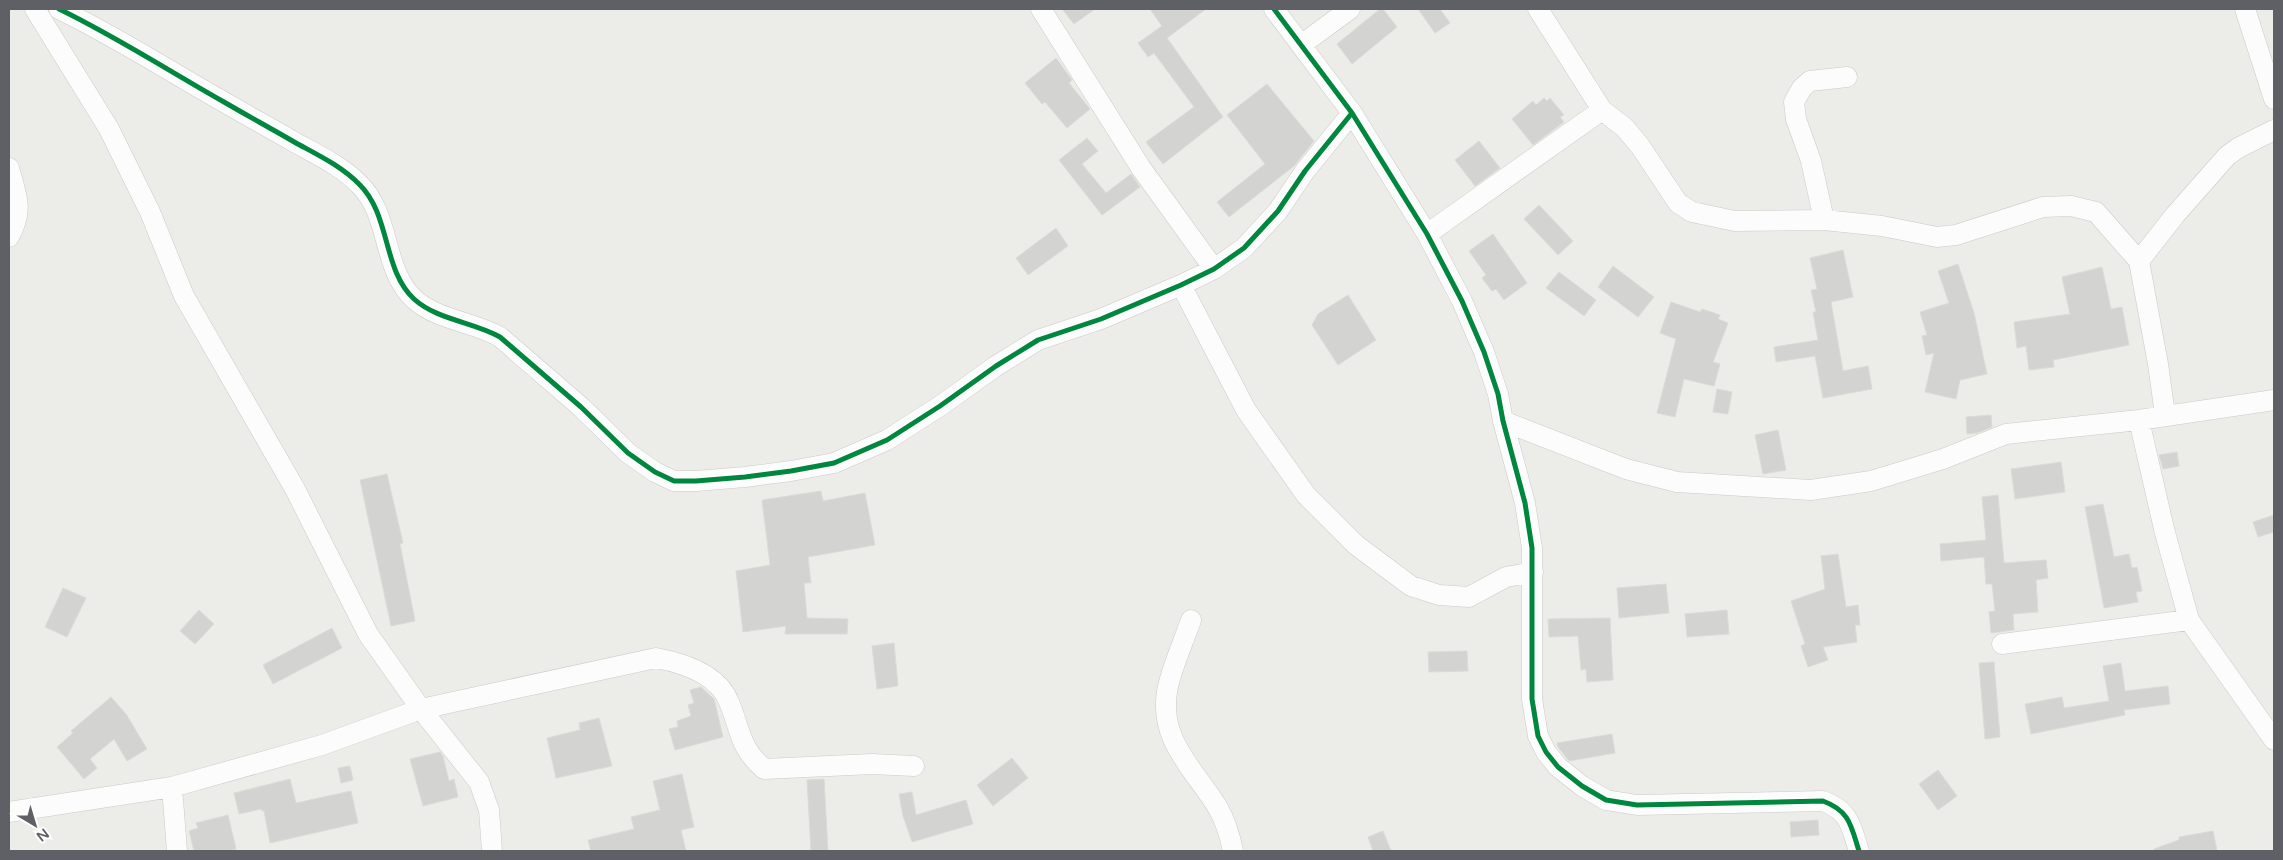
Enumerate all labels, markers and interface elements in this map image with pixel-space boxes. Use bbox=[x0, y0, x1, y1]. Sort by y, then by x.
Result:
north arrow bbox=[10, 800, 60, 850]
text: N bbox=[33, 825, 52, 845]

